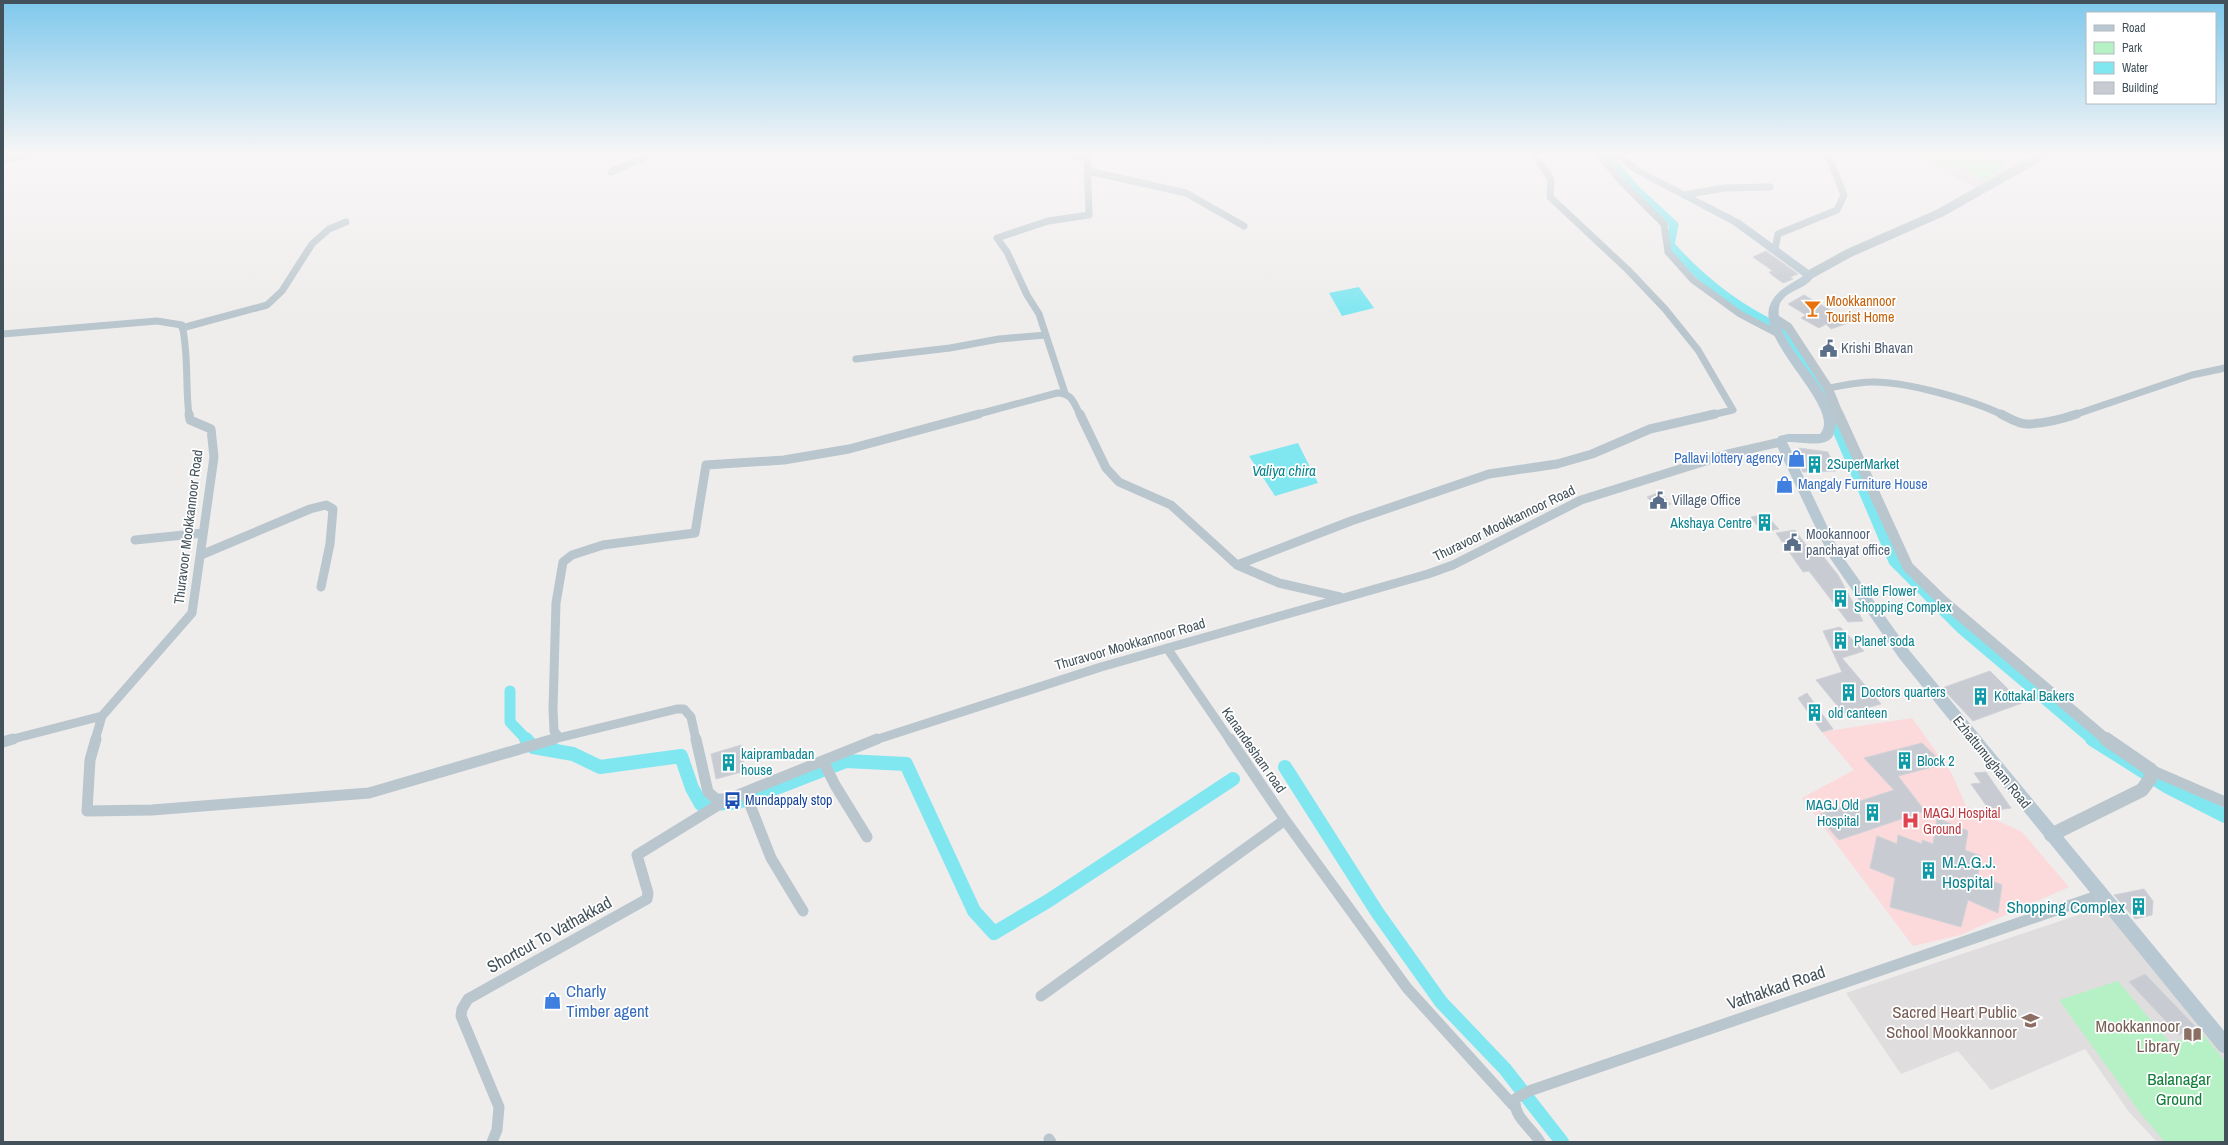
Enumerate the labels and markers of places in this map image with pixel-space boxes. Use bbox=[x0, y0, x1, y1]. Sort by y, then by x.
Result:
place label: Mookkannoor Tourist Home bbox=[1826, 292, 1896, 326]
bar icon: Mookkannoor Tourist Home bbox=[1803, 299, 1823, 319]
public building icon: Krishi Bhavan bbox=[1818, 338, 1838, 358]
place label: Krishi Bhavan bbox=[1841, 339, 1913, 357]
shop icon: Pallavi lottery agency bbox=[1786, 448, 1806, 468]
place label: Pallavi lottery agency bbox=[1674, 449, 1783, 467]
building icon: 2SuperMarket bbox=[1804, 454, 1824, 474]
place label: 2SuperMarket bbox=[1827, 455, 1899, 473]
shop icon: Mangaly Furniture House bbox=[1775, 474, 1795, 494]
place label: Mangaly Furniture House bbox=[1798, 475, 1928, 493]
public building icon: Village Office bbox=[1649, 490, 1669, 510]
place label: Village Office bbox=[1672, 491, 1741, 509]
building icon: Akshaya Centre bbox=[1755, 513, 1775, 533]
place label: Akshaya Centre bbox=[1669, 514, 1752, 532]
place label: Mookannoor panchayat office bbox=[1806, 525, 1890, 559]
public building icon: Mookannoor panchayat office bbox=[1783, 532, 1803, 552]
place label: Little Flower Shopping Complex bbox=[1854, 582, 1952, 616]
building icon: Little Flower Shopping Complex bbox=[1831, 589, 1851, 609]
building icon: Planet soda bbox=[1831, 631, 1851, 651]
place label: Planet soda bbox=[1854, 632, 1915, 650]
building icon: Doctors quarters bbox=[1838, 682, 1858, 702]
place label: Doctors quarters bbox=[1861, 683, 1946, 701]
building icon: Kottakal Bakers bbox=[1971, 686, 1991, 706]
place label: Kottakal Bakers bbox=[1994, 687, 2075, 705]
building icon: old canteen bbox=[1805, 703, 1825, 723]
place label: old canteen bbox=[1828, 704, 1887, 722]
place label: kaiprambadan house bbox=[741, 745, 814, 779]
building icon: Block 2 bbox=[1894, 751, 1914, 771]
building icon: kaiprambadan house bbox=[718, 752, 738, 772]
place label: Block 2 bbox=[1917, 752, 1955, 770]
bus stop icon: Mundappaly stop bbox=[722, 790, 742, 810]
place label: Mundappaly stop bbox=[745, 791, 832, 809]
place label: MAGJ Old Hospital bbox=[1806, 796, 1859, 830]
building icon: MAGJ Old Hospital bbox=[1862, 803, 1882, 823]
place label: MAGJ Hospital Ground bbox=[1923, 804, 2000, 838]
hospital icon: MAGJ Hospital Ground bbox=[1900, 811, 1920, 831]
place label: M.A.G.J. Hospital bbox=[1942, 850, 1996, 893]
building icon: M.A.G.J. Hospital bbox=[1919, 861, 1939, 881]
place label: Shopping Complex bbox=[2006, 895, 2125, 918]
building icon: Shopping Complex bbox=[2128, 896, 2148, 916]
place label: Charly Timber agent bbox=[566, 979, 649, 1022]
shop icon: Charly Timber agent bbox=[543, 990, 563, 1010]
place label: Sacred Heart Public School Mookkannoor bbox=[1886, 1000, 2017, 1043]
school or university icon: Sacred Heart Public School Mookkannoor bbox=[2020, 1011, 2040, 1031]
place label: Mookkannoor Library bbox=[2096, 1014, 2180, 1057]
library icon: Mookkannoor Library bbox=[2183, 1025, 2203, 1045]

